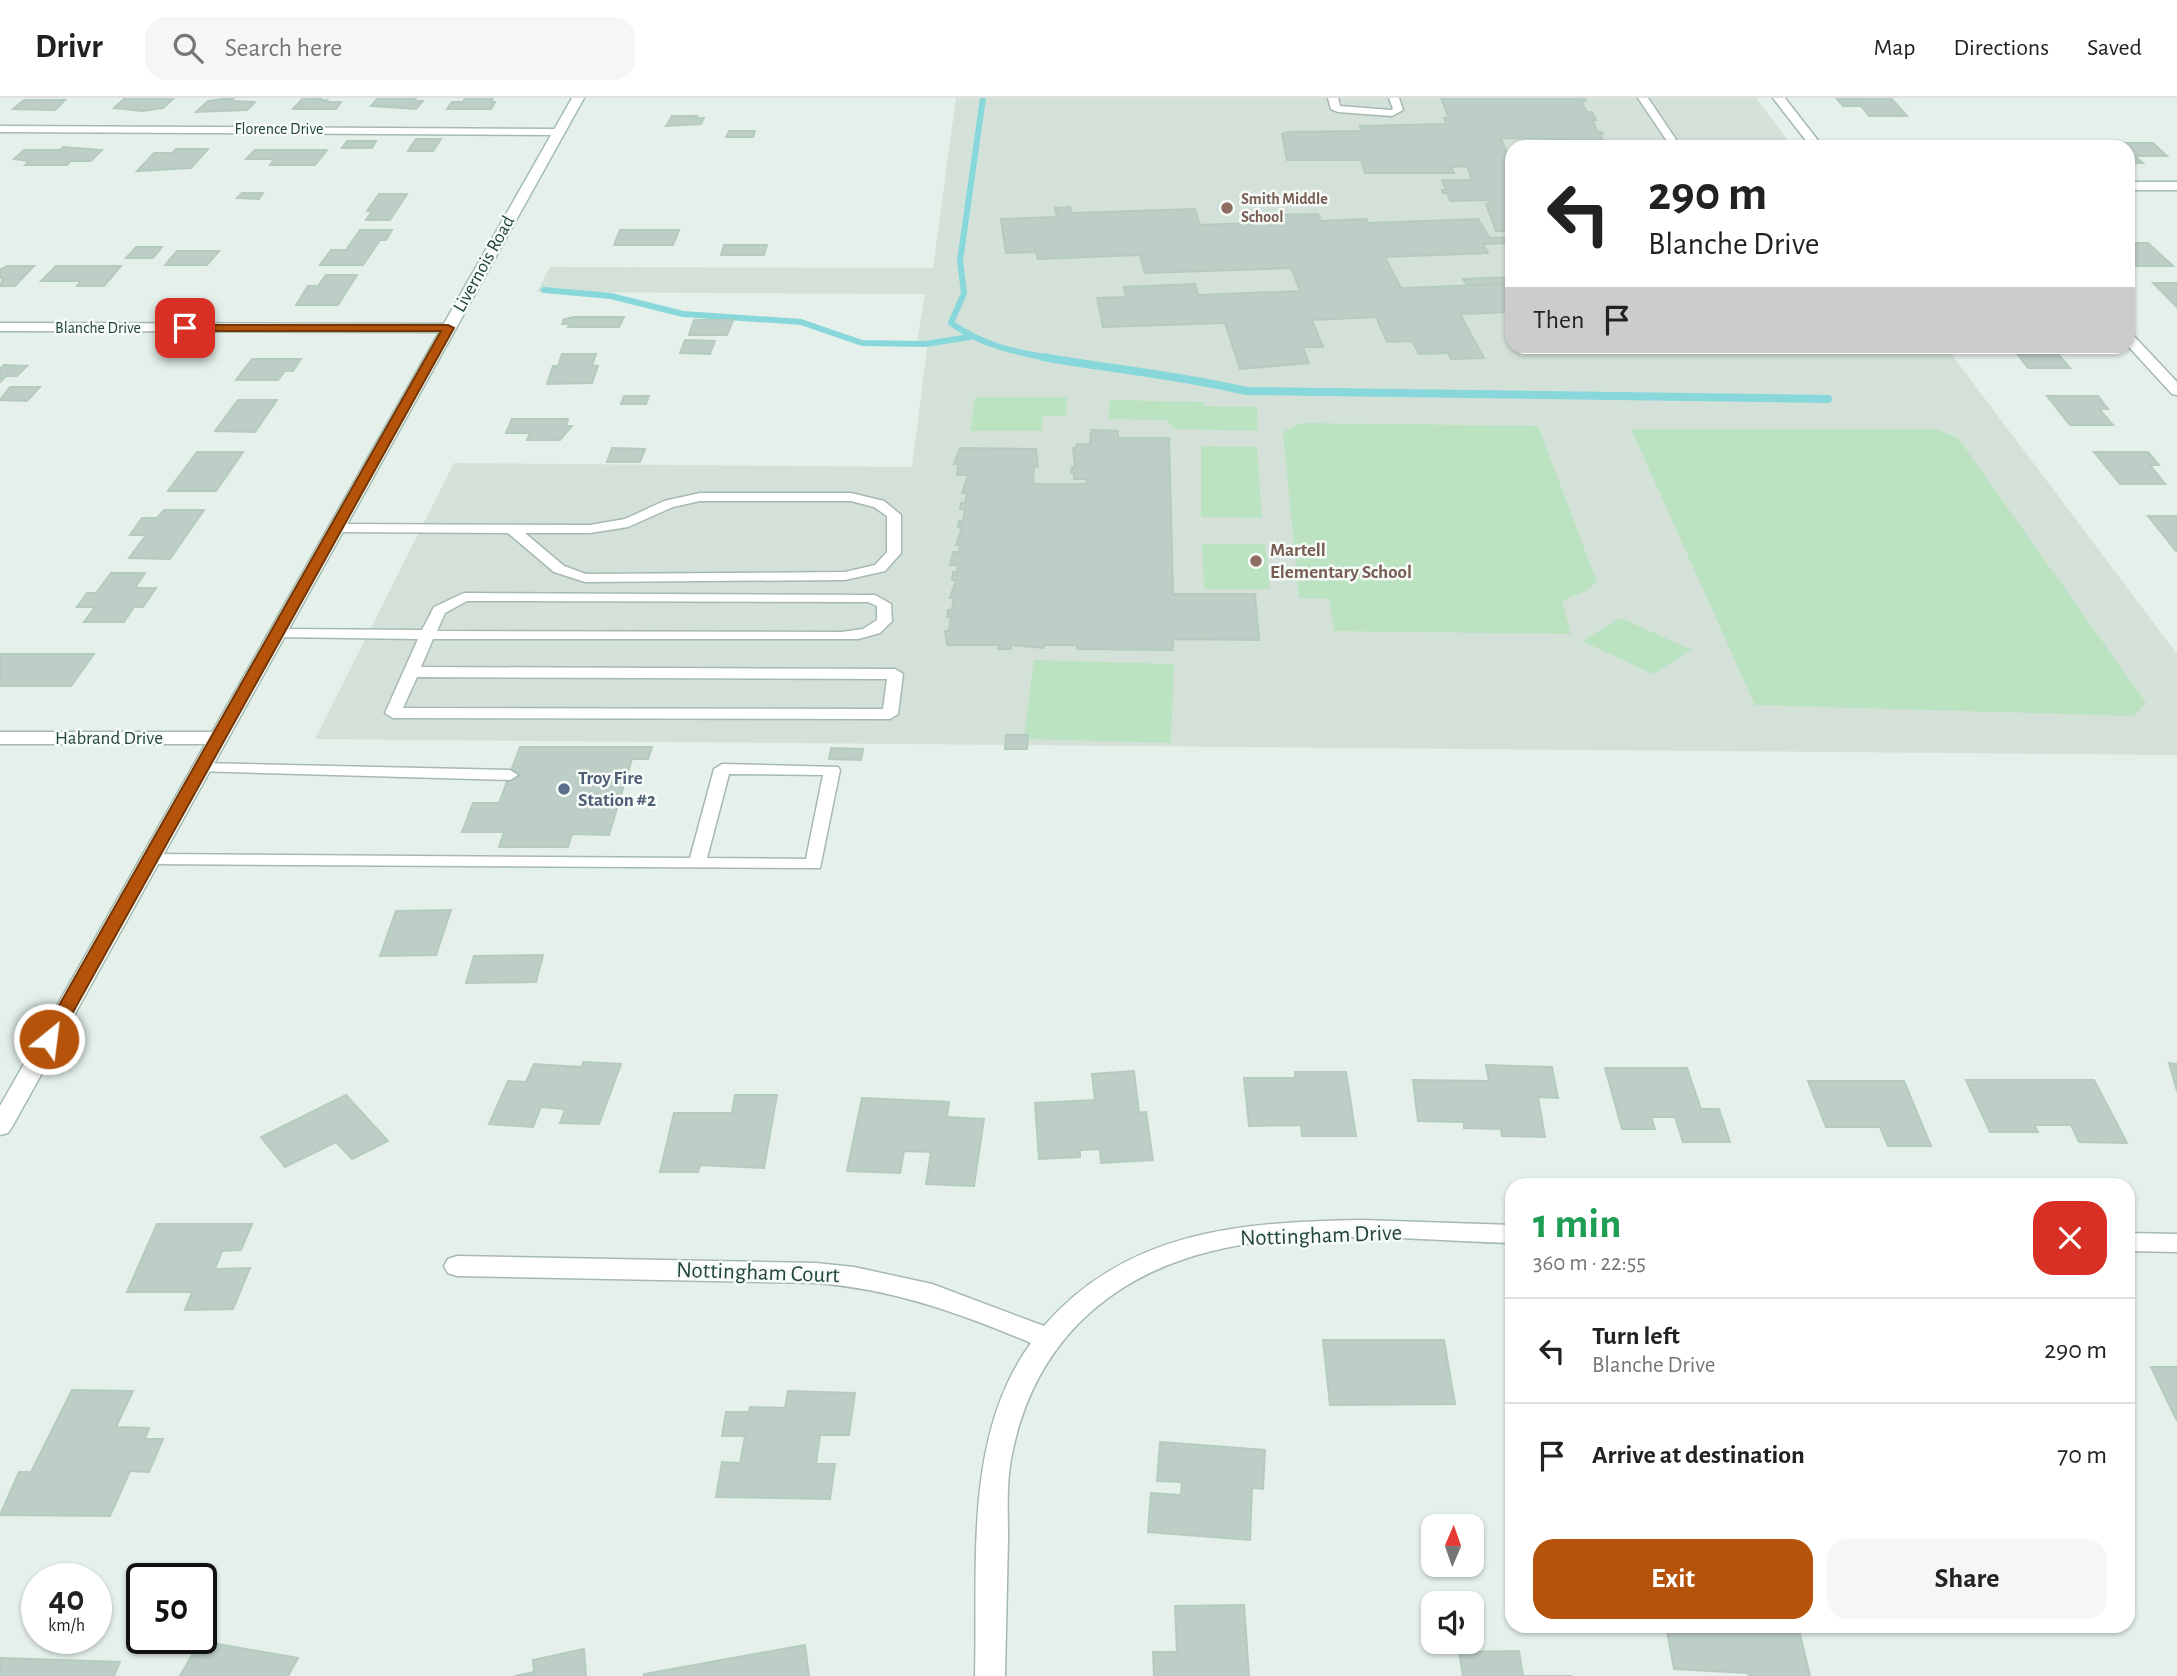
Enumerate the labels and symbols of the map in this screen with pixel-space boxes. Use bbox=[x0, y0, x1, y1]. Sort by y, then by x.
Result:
street label: Florence Drive bbox=[235, 121, 323, 137]
place label: Smith Middle School bbox=[1241, 191, 1328, 225]
marker: Smith Middle School bbox=[1219, 200, 1235, 216]
street label: Livernois Road bbox=[450, 213, 518, 315]
pin bbox=[155, 298, 215, 358]
street label: Blanche Drive bbox=[55, 320, 141, 336]
place label: Martell Elementary School bbox=[1270, 541, 1412, 582]
marker: Martell Elementary School bbox=[1248, 553, 1264, 569]
street label: Habrand Drive bbox=[55, 729, 163, 748]
place label: Troy Fire Station #2 bbox=[578, 769, 656, 810]
marker: Troy Fire Station #2 bbox=[556, 781, 572, 797]
position arrow bbox=[12, 1002, 86, 1076]
street label: Nottingham Drive bbox=[1240, 1222, 1402, 1250]
street label: Nottingham Court bbox=[676, 1259, 841, 1287]
north arrow bbox=[1421, 1514, 1484, 1577]
speed limit sign: 50 bbox=[126, 1563, 217, 1654]

